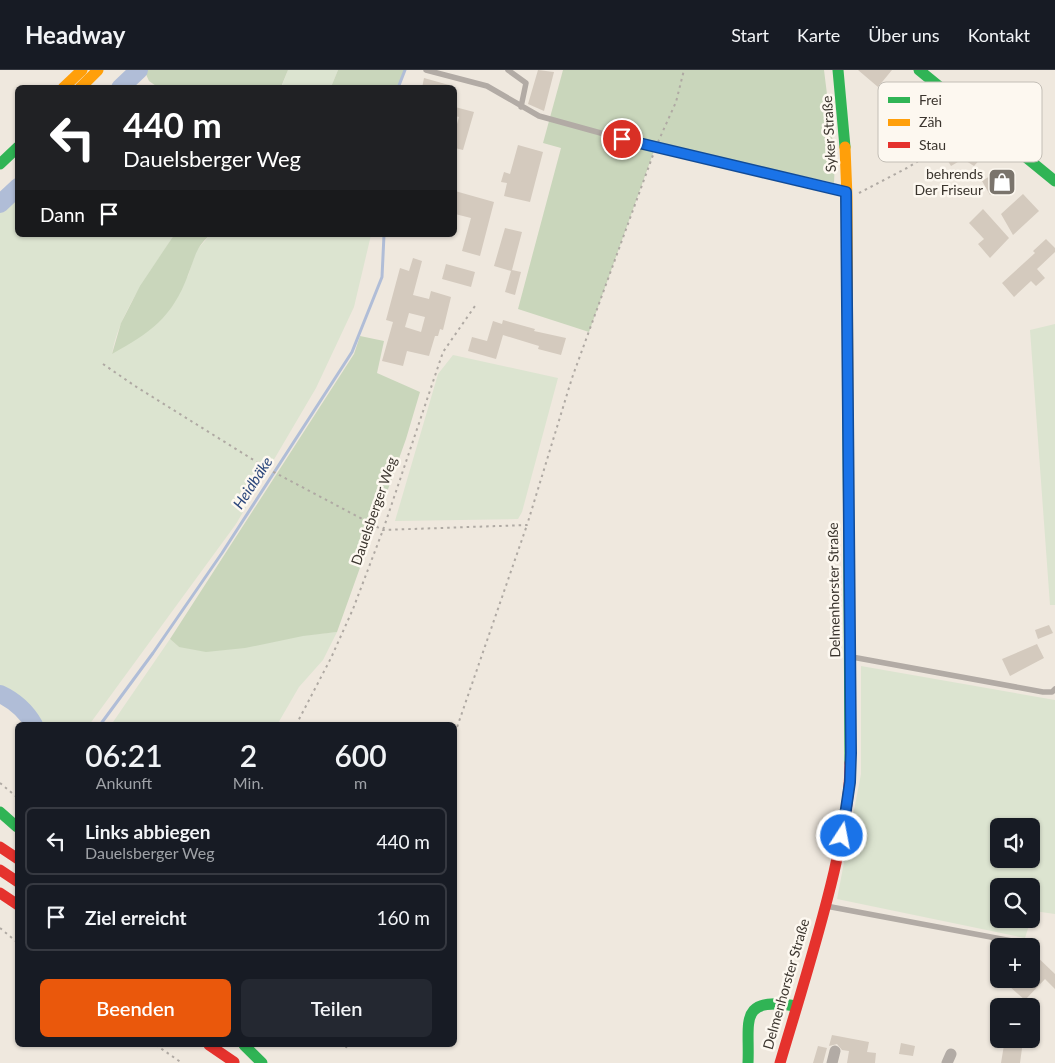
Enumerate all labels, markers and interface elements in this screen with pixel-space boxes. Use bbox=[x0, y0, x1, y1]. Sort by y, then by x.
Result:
text: Headway bbox=[25, 20, 125, 49]
text: Start bbox=[731, 24, 769, 46]
text: Karte bbox=[797, 24, 840, 46]
text: Über uns bbox=[868, 24, 940, 46]
text: Kontakt bbox=[968, 24, 1030, 46]
legend bbox=[878, 82, 1042, 162]
text: Frei bbox=[919, 91, 942, 108]
street label: Syker Straße bbox=[818, 95, 839, 173]
text: 440 m bbox=[123, 103, 222, 145]
icon: left bbox=[40, 105, 105, 170]
text: Zäh bbox=[919, 113, 942, 130]
pin bbox=[601, 118, 643, 160]
icon: arrive bbox=[608, 125, 636, 153]
text: Stau bbox=[919, 136, 946, 153]
text: Dauelsberger Weg bbox=[123, 145, 301, 172]
place label: behrends Der Friseur bbox=[915, 165, 983, 198]
shop icon: behrends Der Friseur bbox=[987, 167, 1017, 197]
icon: arrive bbox=[95, 200, 123, 228]
text: Dann bbox=[40, 203, 85, 226]
water label: Heidbäke bbox=[229, 453, 276, 512]
street label: Dauelsberger Weg bbox=[347, 455, 400, 567]
street label: Delmenhorster Straße bbox=[824, 522, 843, 658]
text: 06:21 bbox=[85, 737, 163, 773]
text: 2 bbox=[240, 737, 257, 773]
text: 600 bbox=[334, 737, 387, 773]
text: Ankunft bbox=[96, 773, 152, 792]
text: Min. bbox=[233, 773, 264, 792]
text: m bbox=[354, 773, 367, 792]
position arrow bbox=[815, 809, 867, 861]
map controls bbox=[990, 818, 1040, 1048]
button: sound bbox=[990, 818, 1040, 868]
text: Links abbiegen bbox=[85, 820, 210, 843]
icon: left bbox=[42, 827, 70, 855]
text: 440 m bbox=[376, 830, 430, 853]
text: Dauelsberger Weg bbox=[85, 843, 214, 862]
button: search bbox=[990, 878, 1040, 928]
icon: arrive bbox=[42, 903, 70, 931]
text: Ziel erreicht bbox=[85, 906, 187, 929]
text: 160 m bbox=[376, 906, 430, 929]
street label: Delmenhorster Straße bbox=[759, 916, 812, 1051]
button: + bbox=[990, 938, 1040, 988]
button: Beenden bbox=[40, 979, 231, 1037]
button: Teilen bbox=[241, 979, 432, 1037]
button: − bbox=[990, 998, 1040, 1048]

